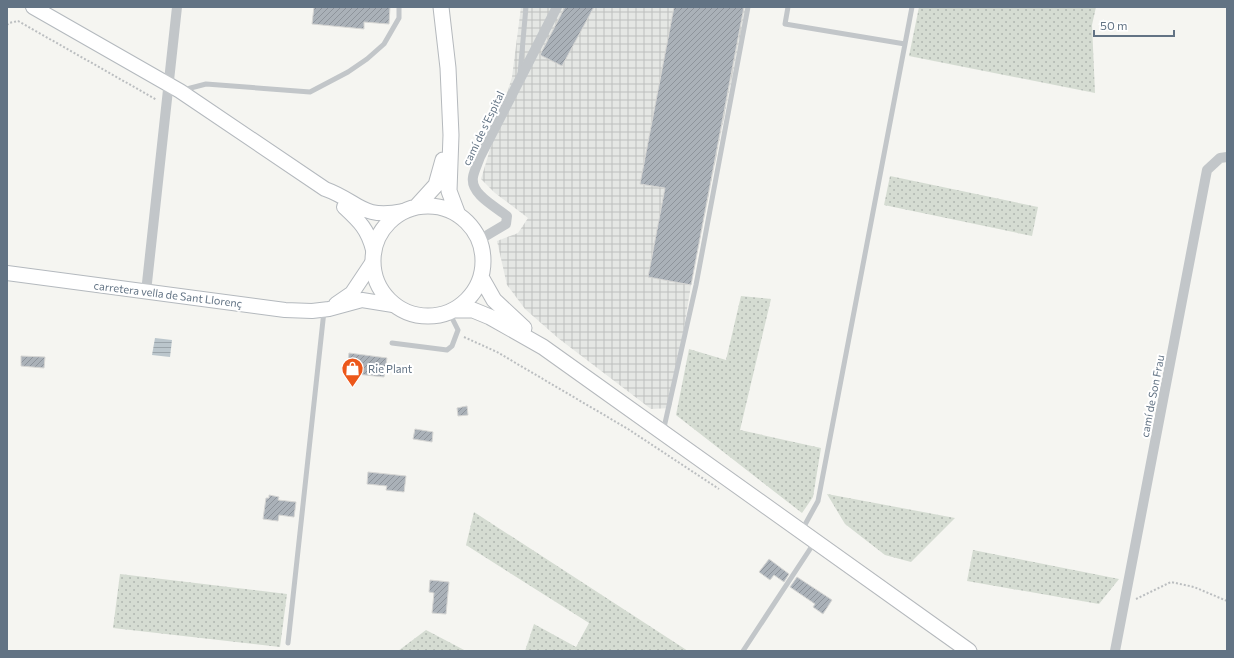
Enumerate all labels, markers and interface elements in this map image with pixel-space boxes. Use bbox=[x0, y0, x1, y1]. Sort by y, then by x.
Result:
scale bar bbox=[1094, 12, 1174, 38]
text: 50 m bbox=[1100, 18, 1128, 32]
street label: camí de s'Espital bbox=[459, 89, 507, 167]
street label: carretera vella de Sant Llorenç bbox=[93, 278, 243, 310]
street label: camí de Son Frau bbox=[1138, 354, 1166, 438]
shop icon: Rie Plant bbox=[340, 355, 366, 388]
place label: Rie Plant bbox=[368, 362, 413, 375]

